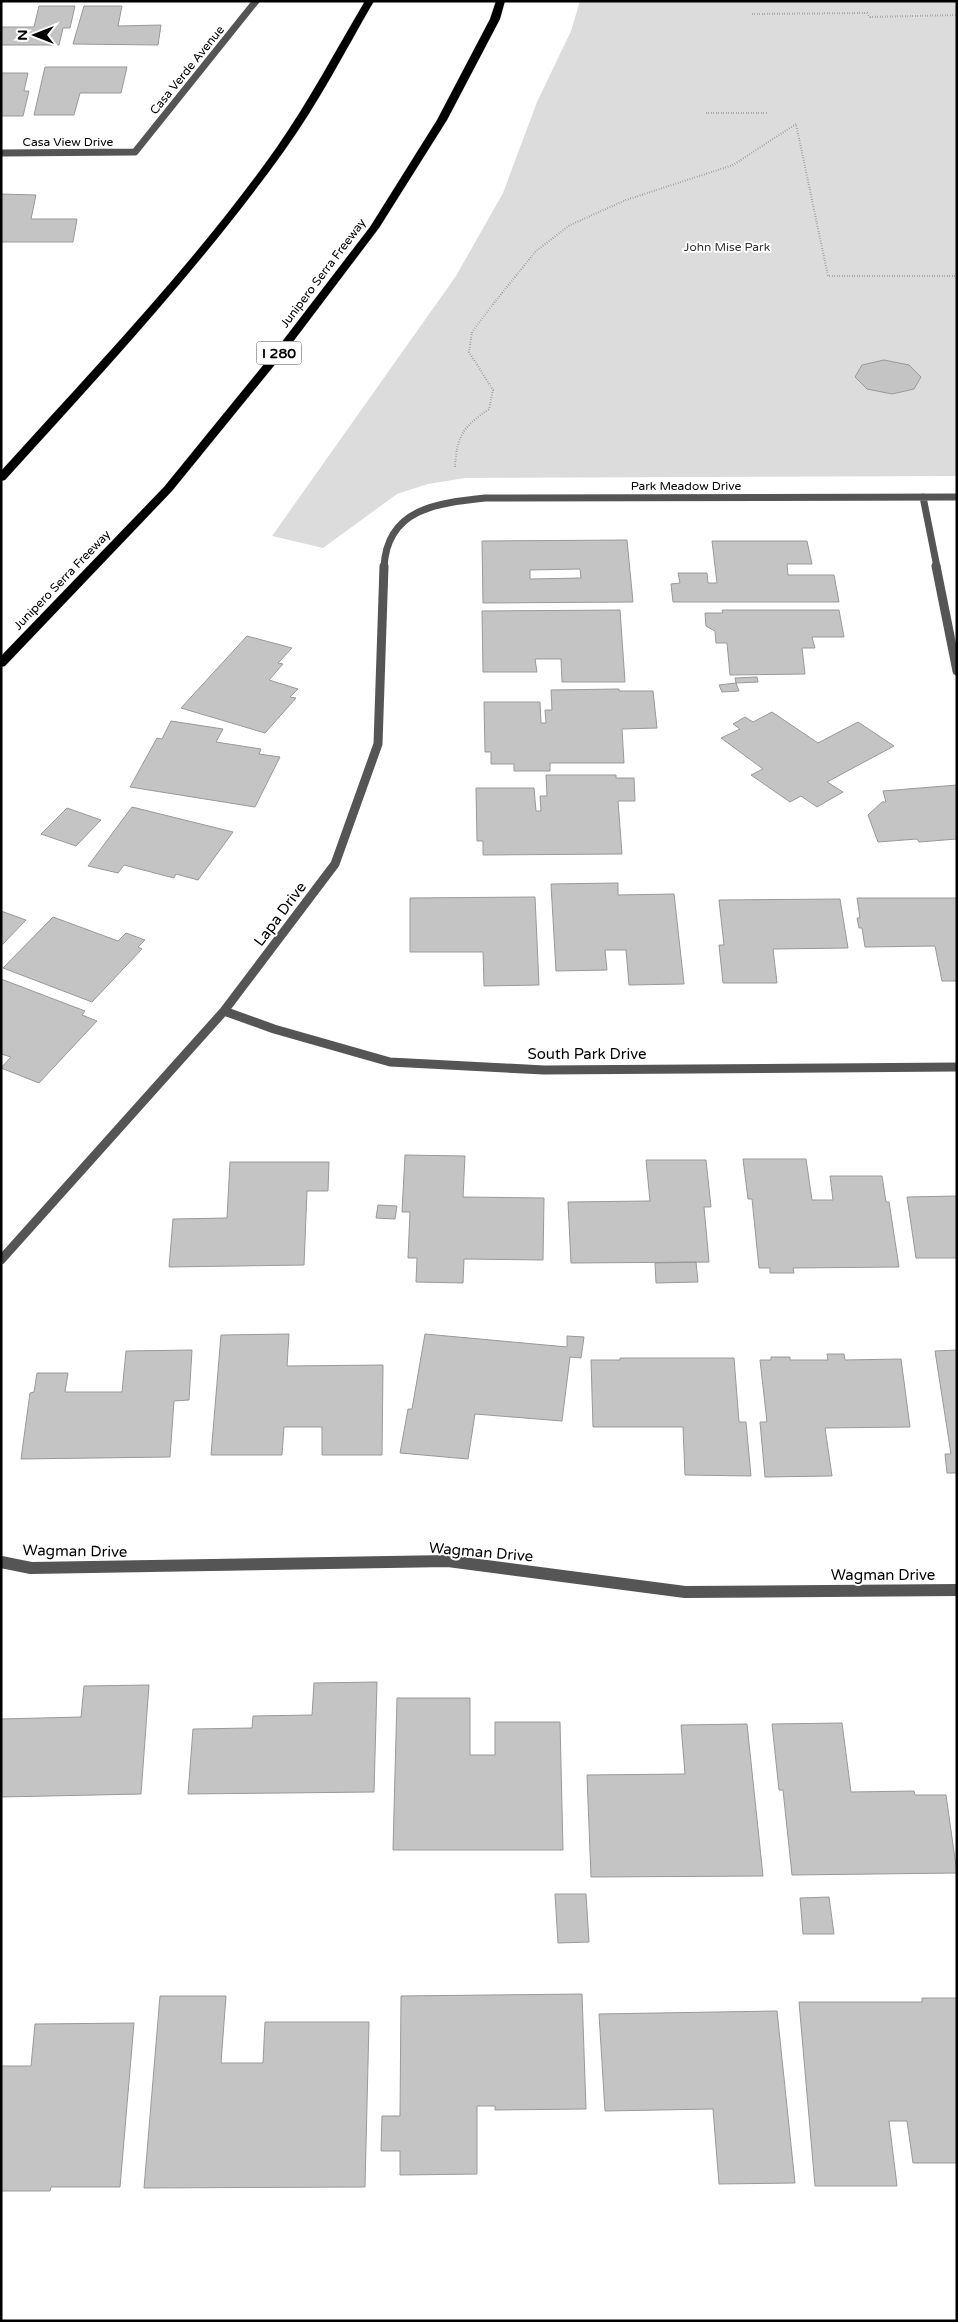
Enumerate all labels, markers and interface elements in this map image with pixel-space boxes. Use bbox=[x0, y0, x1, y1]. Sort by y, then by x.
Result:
north arrow bbox=[10, 10, 60, 60]
street label: Casa Verde Avenue bbox=[147, 23, 227, 117]
text: N bbox=[14, 29, 31, 41]
street label: Casa View Drive bbox=[23, 135, 114, 149]
street label: Junipero Serra Freeway bbox=[277, 215, 369, 330]
park label: John Mise Park bbox=[684, 240, 771, 254]
road number: I 280 bbox=[256, 342, 302, 364]
street label: Park Meadow Drive bbox=[631, 479, 742, 493]
street label: Junipero Serra Freeway bbox=[11, 527, 114, 633]
street label: Lapa Drive bbox=[250, 878, 310, 950]
street label: South Park Drive bbox=[527, 1045, 647, 1063]
street label: Wagman Drive bbox=[428, 1538, 534, 1566]
street label: Wagman Drive bbox=[23, 1541, 127, 1561]
street label: Wagman Drive bbox=[831, 1566, 935, 1584]

